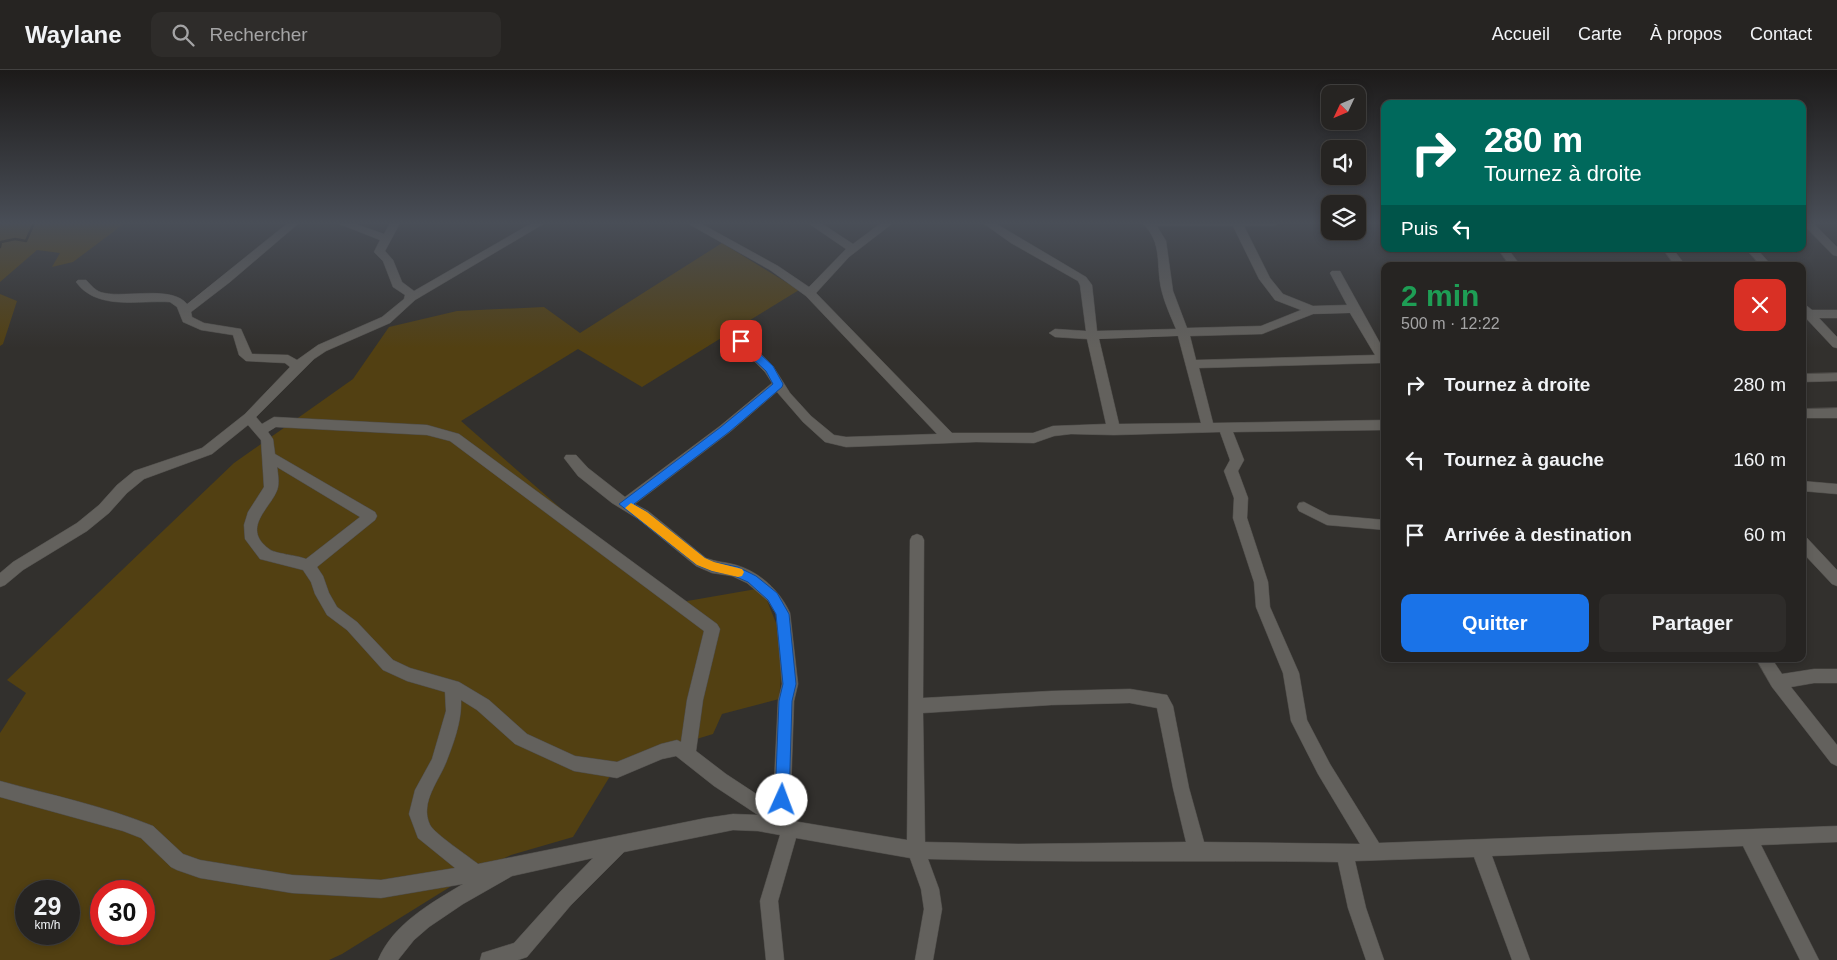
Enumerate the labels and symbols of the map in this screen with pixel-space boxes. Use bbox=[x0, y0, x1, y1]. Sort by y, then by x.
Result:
north arrow bbox=[1321, 85, 1366, 130]
pin bbox=[720, 320, 762, 362]
position arrow bbox=[755, 773, 807, 825]
speed limit sign: 30 bbox=[90, 880, 155, 945]

